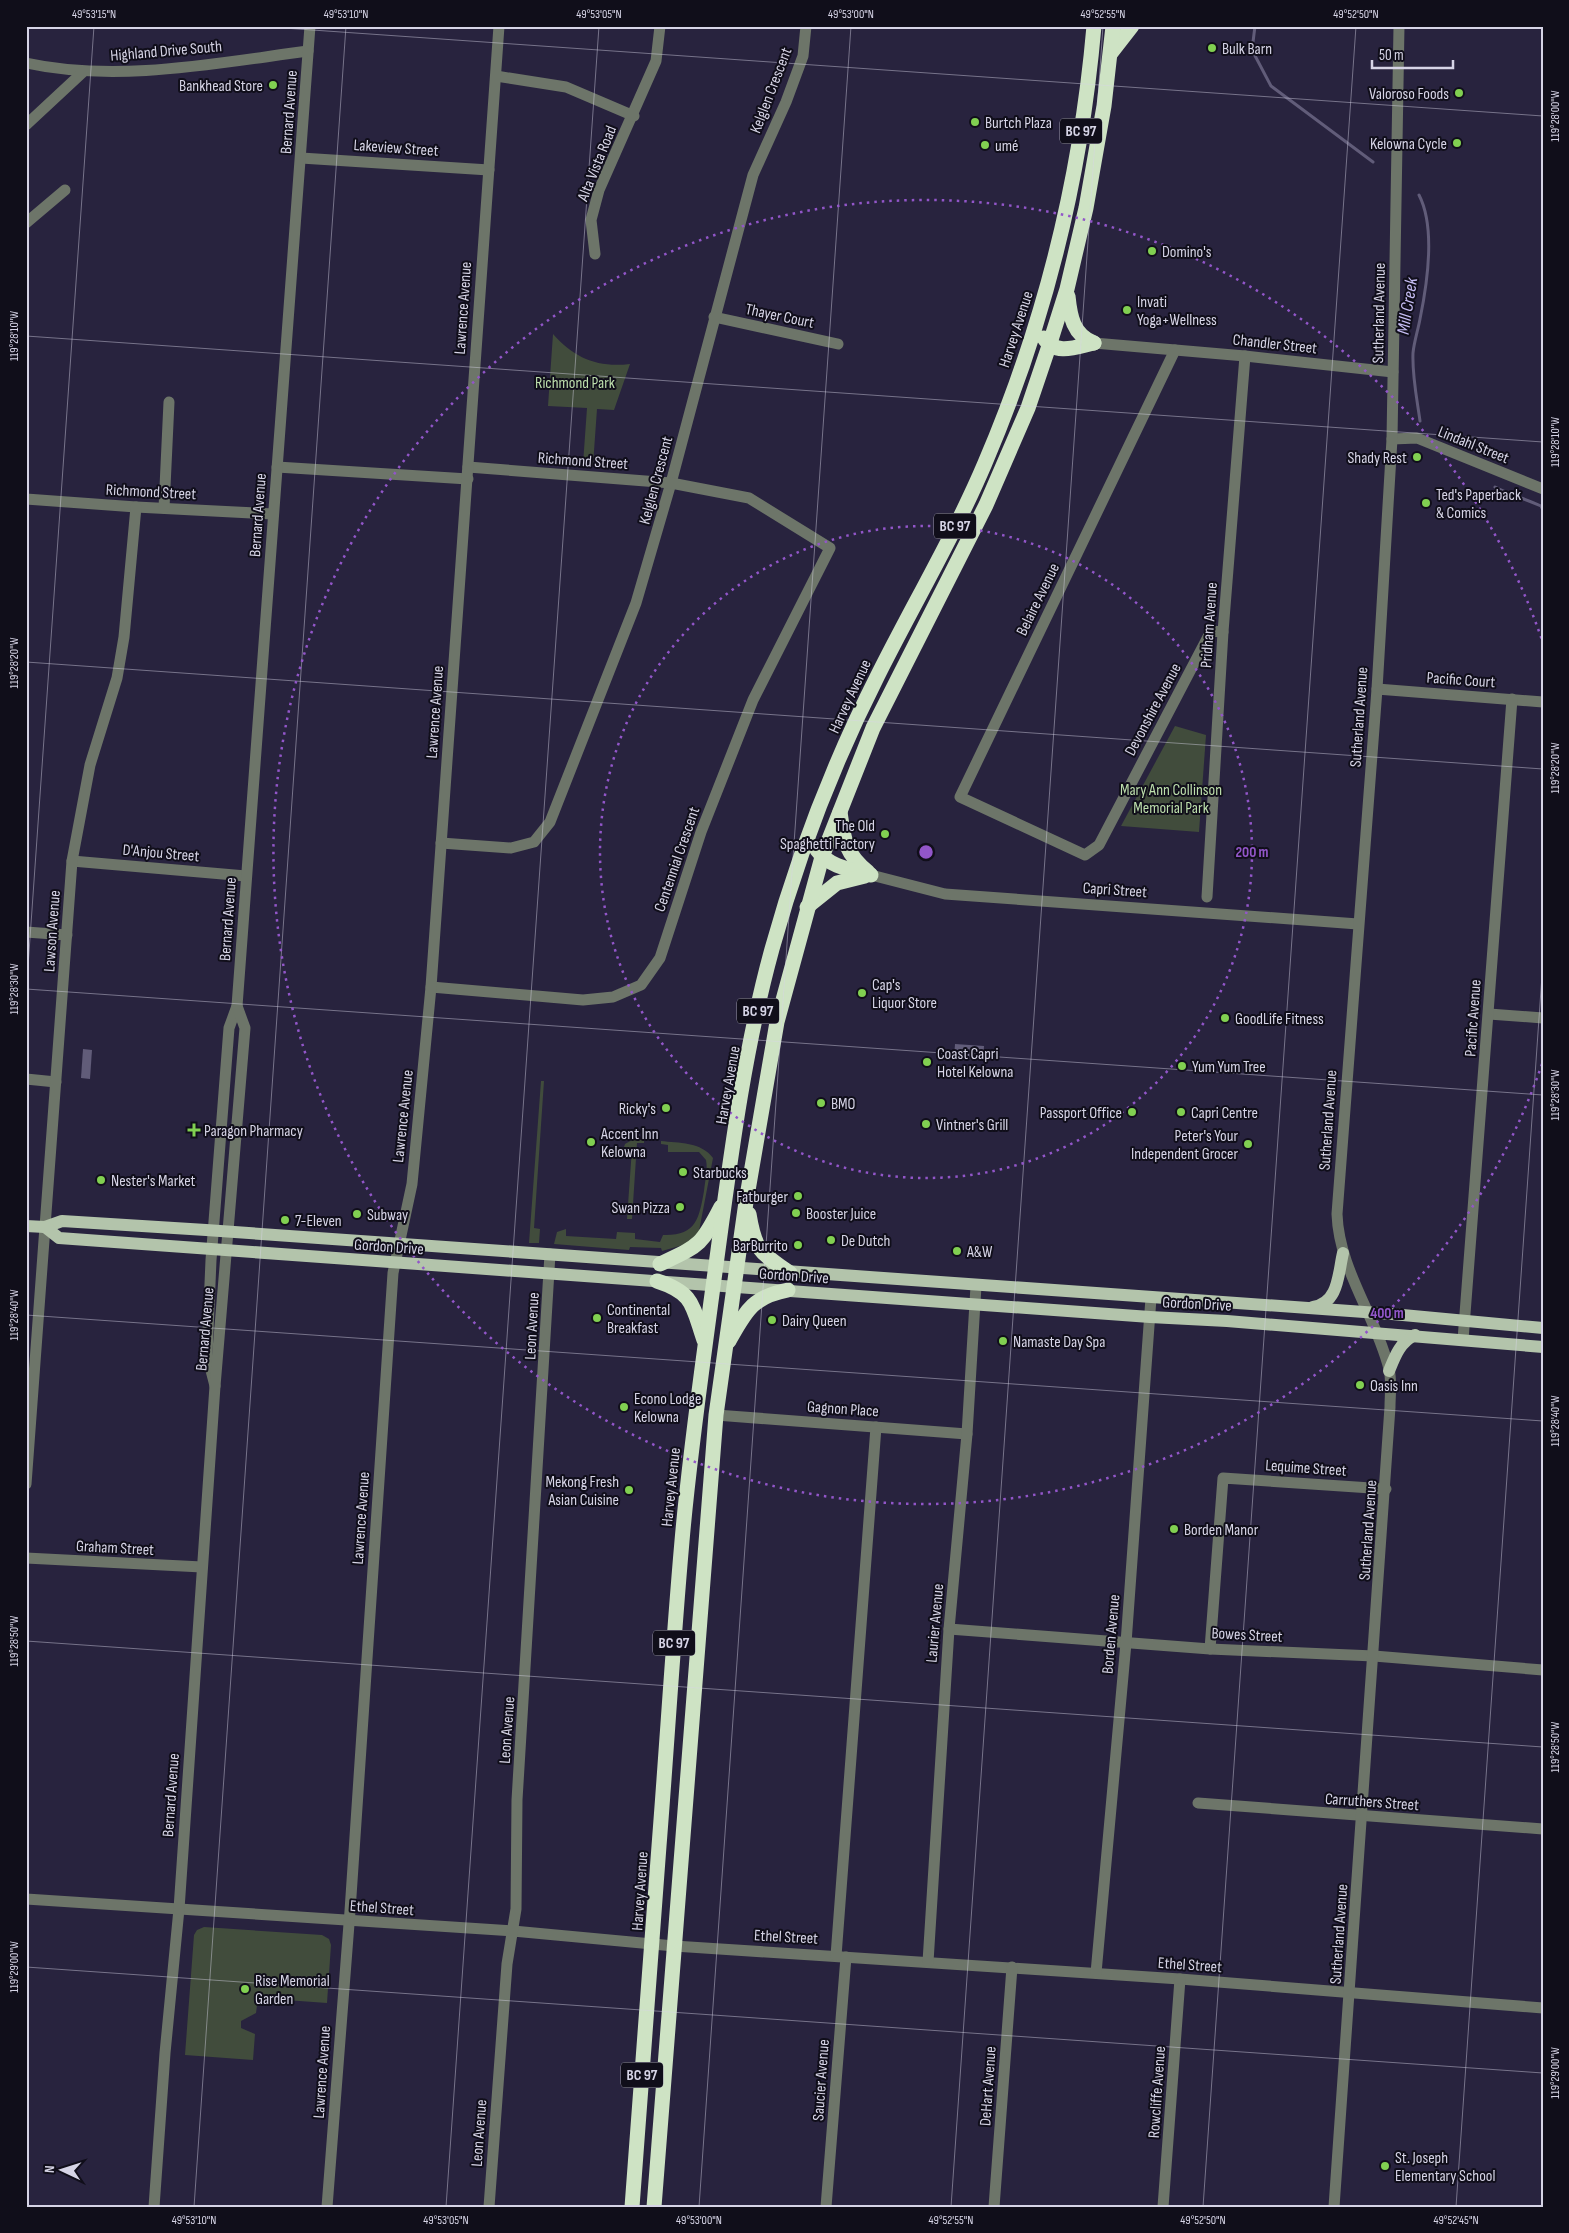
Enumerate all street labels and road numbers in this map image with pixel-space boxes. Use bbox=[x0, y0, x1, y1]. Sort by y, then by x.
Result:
street label: Highland Drive South bbox=[110, 37, 223, 66]
street label: Kelglen Crescent bbox=[746, 45, 797, 136]
street label: Bernard Avenue bbox=[277, 70, 302, 155]
road number: BC 97 bbox=[1060, 118, 1102, 144]
street label: Alta Vista Road bbox=[573, 123, 621, 205]
street label: Lakeview Street bbox=[353, 136, 439, 161]
street label: Lawrence Avenue bbox=[451, 261, 476, 355]
street label: Sutherland Avenue bbox=[1369, 263, 1390, 363]
street label: Harvey Avenue bbox=[995, 289, 1038, 370]
street label: Thayer Court bbox=[744, 300, 816, 333]
street label: Chandler Street bbox=[1232, 331, 1318, 358]
street label: Lindahl Street bbox=[1435, 423, 1512, 468]
street label: Kelglen Crescent bbox=[636, 434, 677, 526]
street label: Richmond Street bbox=[537, 449, 629, 474]
street label: Bernard Avenue bbox=[246, 473, 271, 558]
street label: Richmond Street bbox=[105, 481, 197, 504]
road number: BC 97 bbox=[934, 514, 976, 538]
street label: Belaire Avenue bbox=[1013, 560, 1064, 639]
street label: Pridham Avenue bbox=[1197, 582, 1222, 669]
street label: Harvey Avenue bbox=[825, 657, 876, 737]
street label: Devonshire Avenue bbox=[1121, 660, 1186, 759]
street label: Lawrence Avenue bbox=[423, 665, 448, 759]
street label: Sutherland Avenue bbox=[1347, 666, 1372, 768]
street label: Pacific Court bbox=[1426, 669, 1496, 692]
street label: Centennial Crescent bbox=[651, 805, 704, 914]
street label: D'Anjou Street bbox=[122, 841, 200, 866]
street label: Bernard Avenue bbox=[216, 877, 241, 962]
street label: Capri Street bbox=[1082, 879, 1148, 902]
street label: Lawson Avenue bbox=[40, 890, 65, 973]
street label: Pacific Avenue bbox=[1461, 979, 1486, 1057]
road number: BC 97 bbox=[737, 998, 779, 1024]
street label: Harvey Avenue bbox=[712, 1045, 745, 1126]
street label: Lawrence Avenue bbox=[389, 1069, 418, 1163]
street label: Sutherland Avenue bbox=[1316, 1069, 1341, 1171]
street label: Gordon Drive bbox=[353, 1236, 424, 1259]
street label: Gordon Drive bbox=[758, 1265, 829, 1288]
street label: Bernard Avenue bbox=[192, 1287, 219, 1372]
street label: Leon Avenue bbox=[521, 1292, 544, 1360]
street label: Gordon Drive bbox=[1162, 1293, 1232, 1316]
street label: Gagnon Place bbox=[806, 1398, 879, 1421]
street label: Harvey Avenue bbox=[658, 1447, 685, 1528]
street label: Lequime Street bbox=[1265, 1456, 1347, 1481]
street label: Lawrence Avenue bbox=[349, 1471, 374, 1565]
street label: Sutherland Avenue bbox=[1356, 1479, 1381, 1581]
street label: Graham Street bbox=[75, 1537, 155, 1560]
street label: Laurier Avenue bbox=[923, 1583, 948, 1663]
street label: Borden Avenue bbox=[1099, 1594, 1124, 1675]
street label: Bowes Street bbox=[1211, 1624, 1283, 1647]
road number: BC 97 bbox=[653, 1630, 695, 1656]
street label: Leon Avenue bbox=[496, 1696, 519, 1764]
street label: Bernard Avenue bbox=[159, 1753, 184, 1838]
street label: Carruthers Street bbox=[1324, 1790, 1420, 1815]
street label: Harvey Avenue bbox=[628, 1851, 653, 1931]
street label: Sutherland Avenue bbox=[1327, 1883, 1352, 1985]
street label: Ethel Street bbox=[349, 1897, 415, 1920]
street label: Ethel Street bbox=[753, 1926, 819, 1949]
street label: Ethel Street bbox=[1157, 1954, 1223, 1977]
street label: Lawrence Avenue bbox=[310, 2025, 335, 2119]
street label: Saucier Avenue bbox=[809, 2039, 834, 2122]
street label: Rowcliffe Avenue bbox=[1145, 2045, 1170, 2139]
street label: DeHart Avenue bbox=[976, 2046, 1001, 2127]
road number: BC 97 bbox=[621, 2062, 663, 2088]
street label: Leon Avenue bbox=[468, 2099, 491, 2167]

